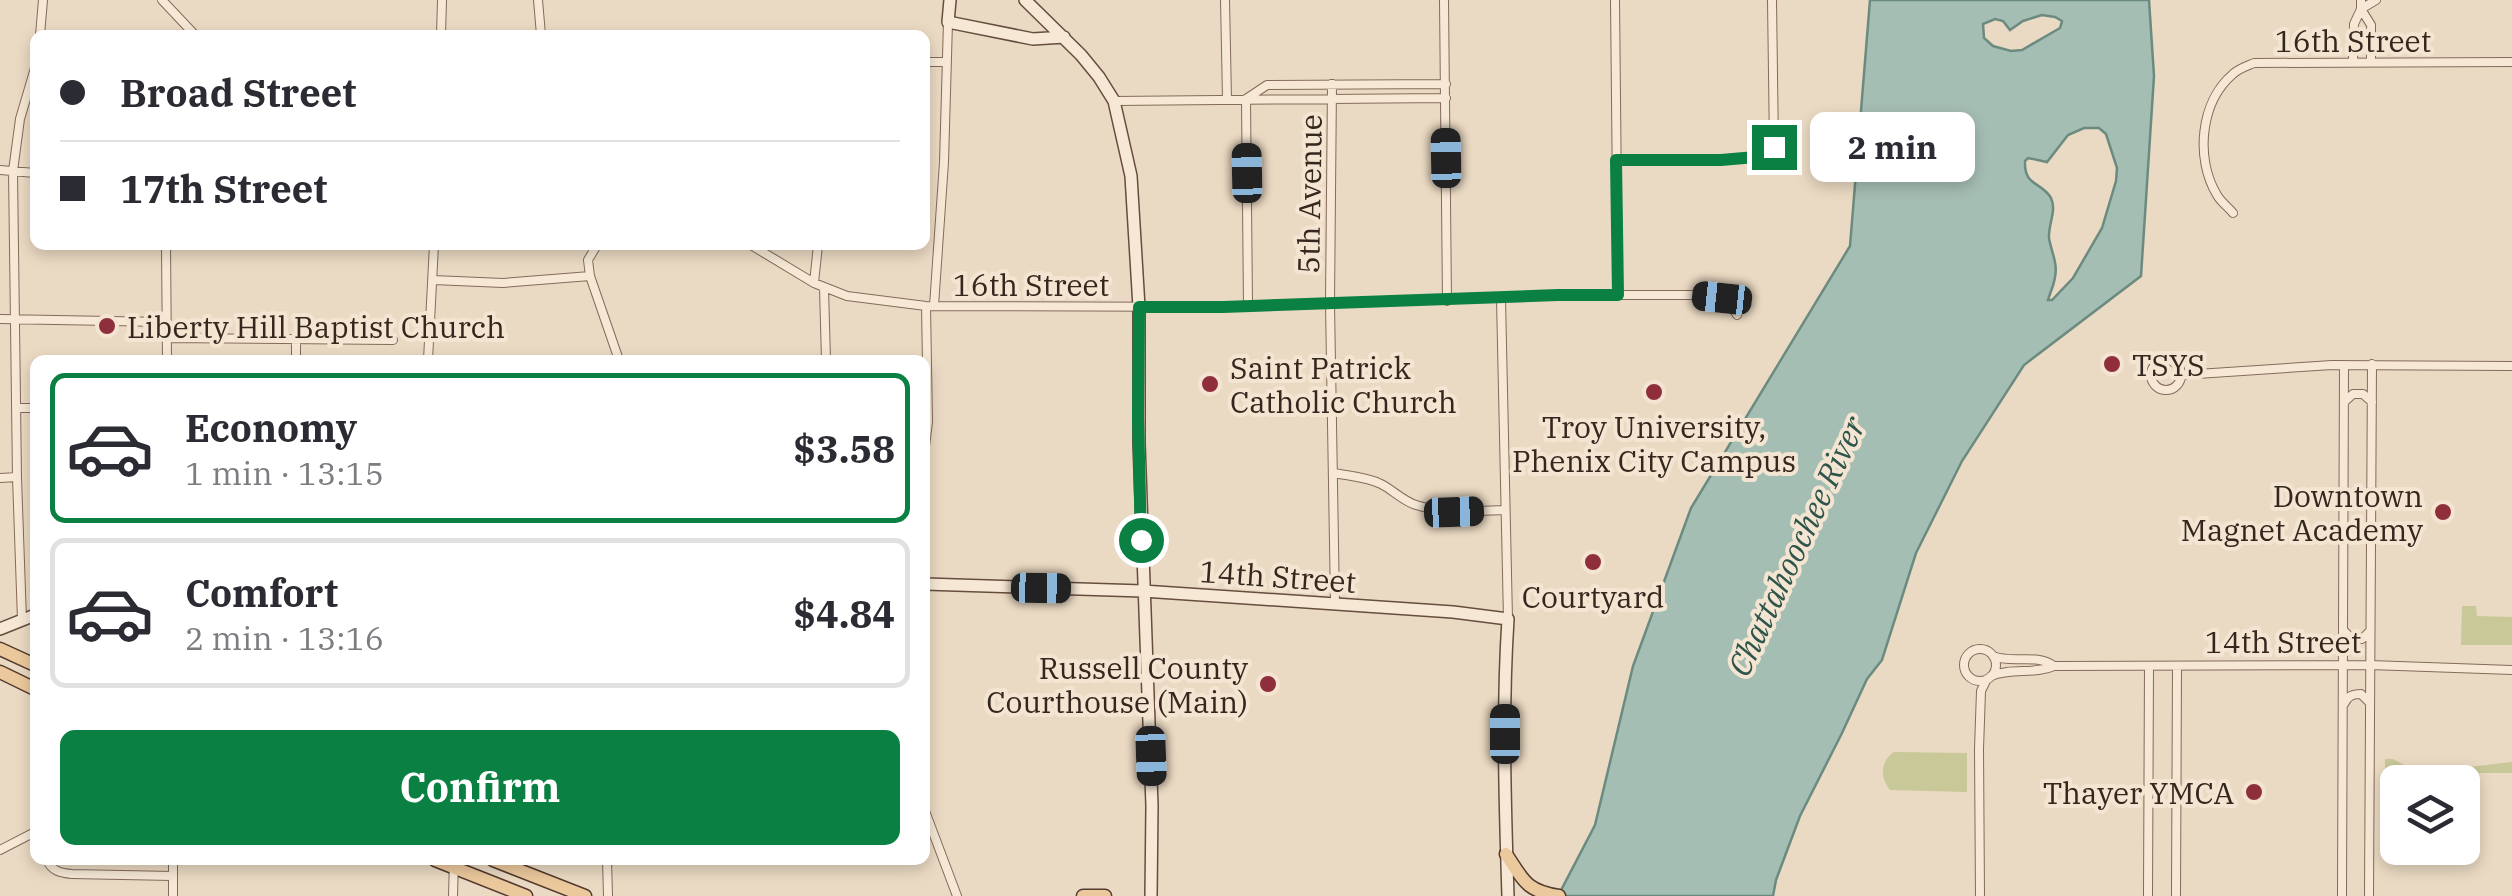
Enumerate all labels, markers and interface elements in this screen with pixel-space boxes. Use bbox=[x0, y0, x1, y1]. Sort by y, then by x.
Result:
street label: 16th Street bbox=[2275, 21, 2431, 60]
text: Broad Street bbox=[120, 68, 357, 117]
callout: 2 min bbox=[1809, 112, 1974, 182]
street label: 5th Avenue bbox=[1288, 114, 1330, 274]
route end bbox=[1752, 125, 1797, 170]
text: 2 min bbox=[1848, 126, 1937, 168]
car bbox=[1430, 128, 1462, 188]
car bbox=[1231, 143, 1263, 203]
text: 17th Street bbox=[120, 164, 327, 213]
street label: 16th Street bbox=[953, 265, 1109, 304]
car bbox=[1691, 280, 1753, 316]
place label: Liberty Hill Baptist Church bbox=[127, 307, 505, 346]
marker: Liberty Hill Baptist Church bbox=[96, 315, 118, 337]
place label: TSYS bbox=[2132, 345, 2205, 384]
place label: Saint Patrick Catholic Church bbox=[1230, 348, 1457, 421]
marker: TSYS bbox=[2101, 353, 2123, 375]
marker: Saint Patrick Catholic Church bbox=[1199, 373, 1221, 395]
marker: Troy University, Phenix City Campus bbox=[1643, 381, 1665, 403]
icon: car bbox=[65, 403, 155, 493]
text: Economy bbox=[185, 403, 357, 452]
place label: Troy University, Phenix City Campus bbox=[1512, 407, 1796, 480]
water label: Chattahoochee River bbox=[1718, 409, 1875, 682]
text: $3.58 bbox=[793, 424, 895, 473]
text: 1 min · 13:15 bbox=[185, 452, 384, 494]
place label: Downtown Magnet Academy bbox=[2181, 476, 2423, 549]
car bbox=[1423, 496, 1485, 528]
marker: Downtown Magnet Academy bbox=[2432, 501, 2454, 523]
route start bbox=[1119, 518, 1164, 563]
street label: 14th Street bbox=[1199, 551, 1357, 601]
marker: Courtyard bbox=[1582, 551, 1604, 573]
icon: car bbox=[65, 568, 155, 658]
text: Comfort bbox=[185, 568, 338, 617]
car bbox=[1011, 572, 1071, 604]
place label: Courtyard bbox=[1522, 577, 1664, 616]
text: $4.84 bbox=[793, 589, 895, 638]
text: 2 min · 13:16 bbox=[185, 617, 384, 659]
street label: 14th Street bbox=[2205, 622, 2361, 661]
place label: Russell County Courthouse (Main) bbox=[986, 648, 1248, 721]
marker: Russell County Courthouse (Main) bbox=[1257, 673, 1279, 695]
car bbox=[1490, 704, 1520, 764]
car bbox=[1135, 725, 1167, 787]
button: Confirm bbox=[60, 730, 900, 845]
map controls bbox=[2380, 765, 2480, 865]
button: layers bbox=[2380, 765, 2480, 865]
place label: Thayer YMCA bbox=[2043, 773, 2234, 812]
marker: Thayer YMCA bbox=[2243, 781, 2265, 803]

